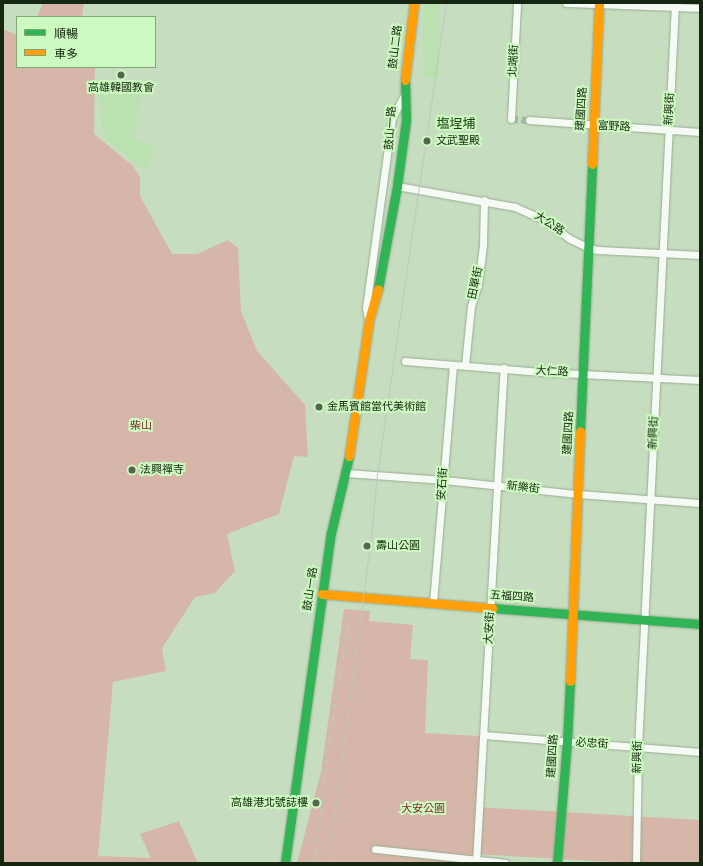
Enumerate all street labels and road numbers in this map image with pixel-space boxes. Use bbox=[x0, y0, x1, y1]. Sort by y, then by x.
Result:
street label: 鼓山二路 bbox=[387, 24, 405, 70]
street label: 北端街 bbox=[507, 44, 521, 78]
street label: 建國四路 bbox=[574, 87, 590, 131]
street label: 新興街 bbox=[663, 92, 677, 126]
street label: 鼓山一路 bbox=[383, 106, 399, 150]
street label: 富野路 bbox=[597, 120, 631, 134]
street label: 大公路 bbox=[532, 209, 566, 239]
street label: 田單街 bbox=[466, 265, 486, 301]
street label: 大仁路 bbox=[535, 365, 569, 379]
street label: 建國四路 bbox=[561, 411, 577, 455]
street label: 新興街 bbox=[647, 416, 661, 450]
street label: 安石街 bbox=[435, 467, 451, 501]
street label: 新樂街 bbox=[506, 479, 540, 497]
street label: 鼓山一路 bbox=[301, 566, 321, 612]
street label: 五福四路 bbox=[490, 589, 534, 605]
street label: 大安街 bbox=[483, 611, 497, 645]
street label: 建國四路 bbox=[545, 734, 561, 778]
street label: 必忠街 bbox=[575, 736, 609, 752]
street label: 新興街 bbox=[631, 740, 645, 774]

